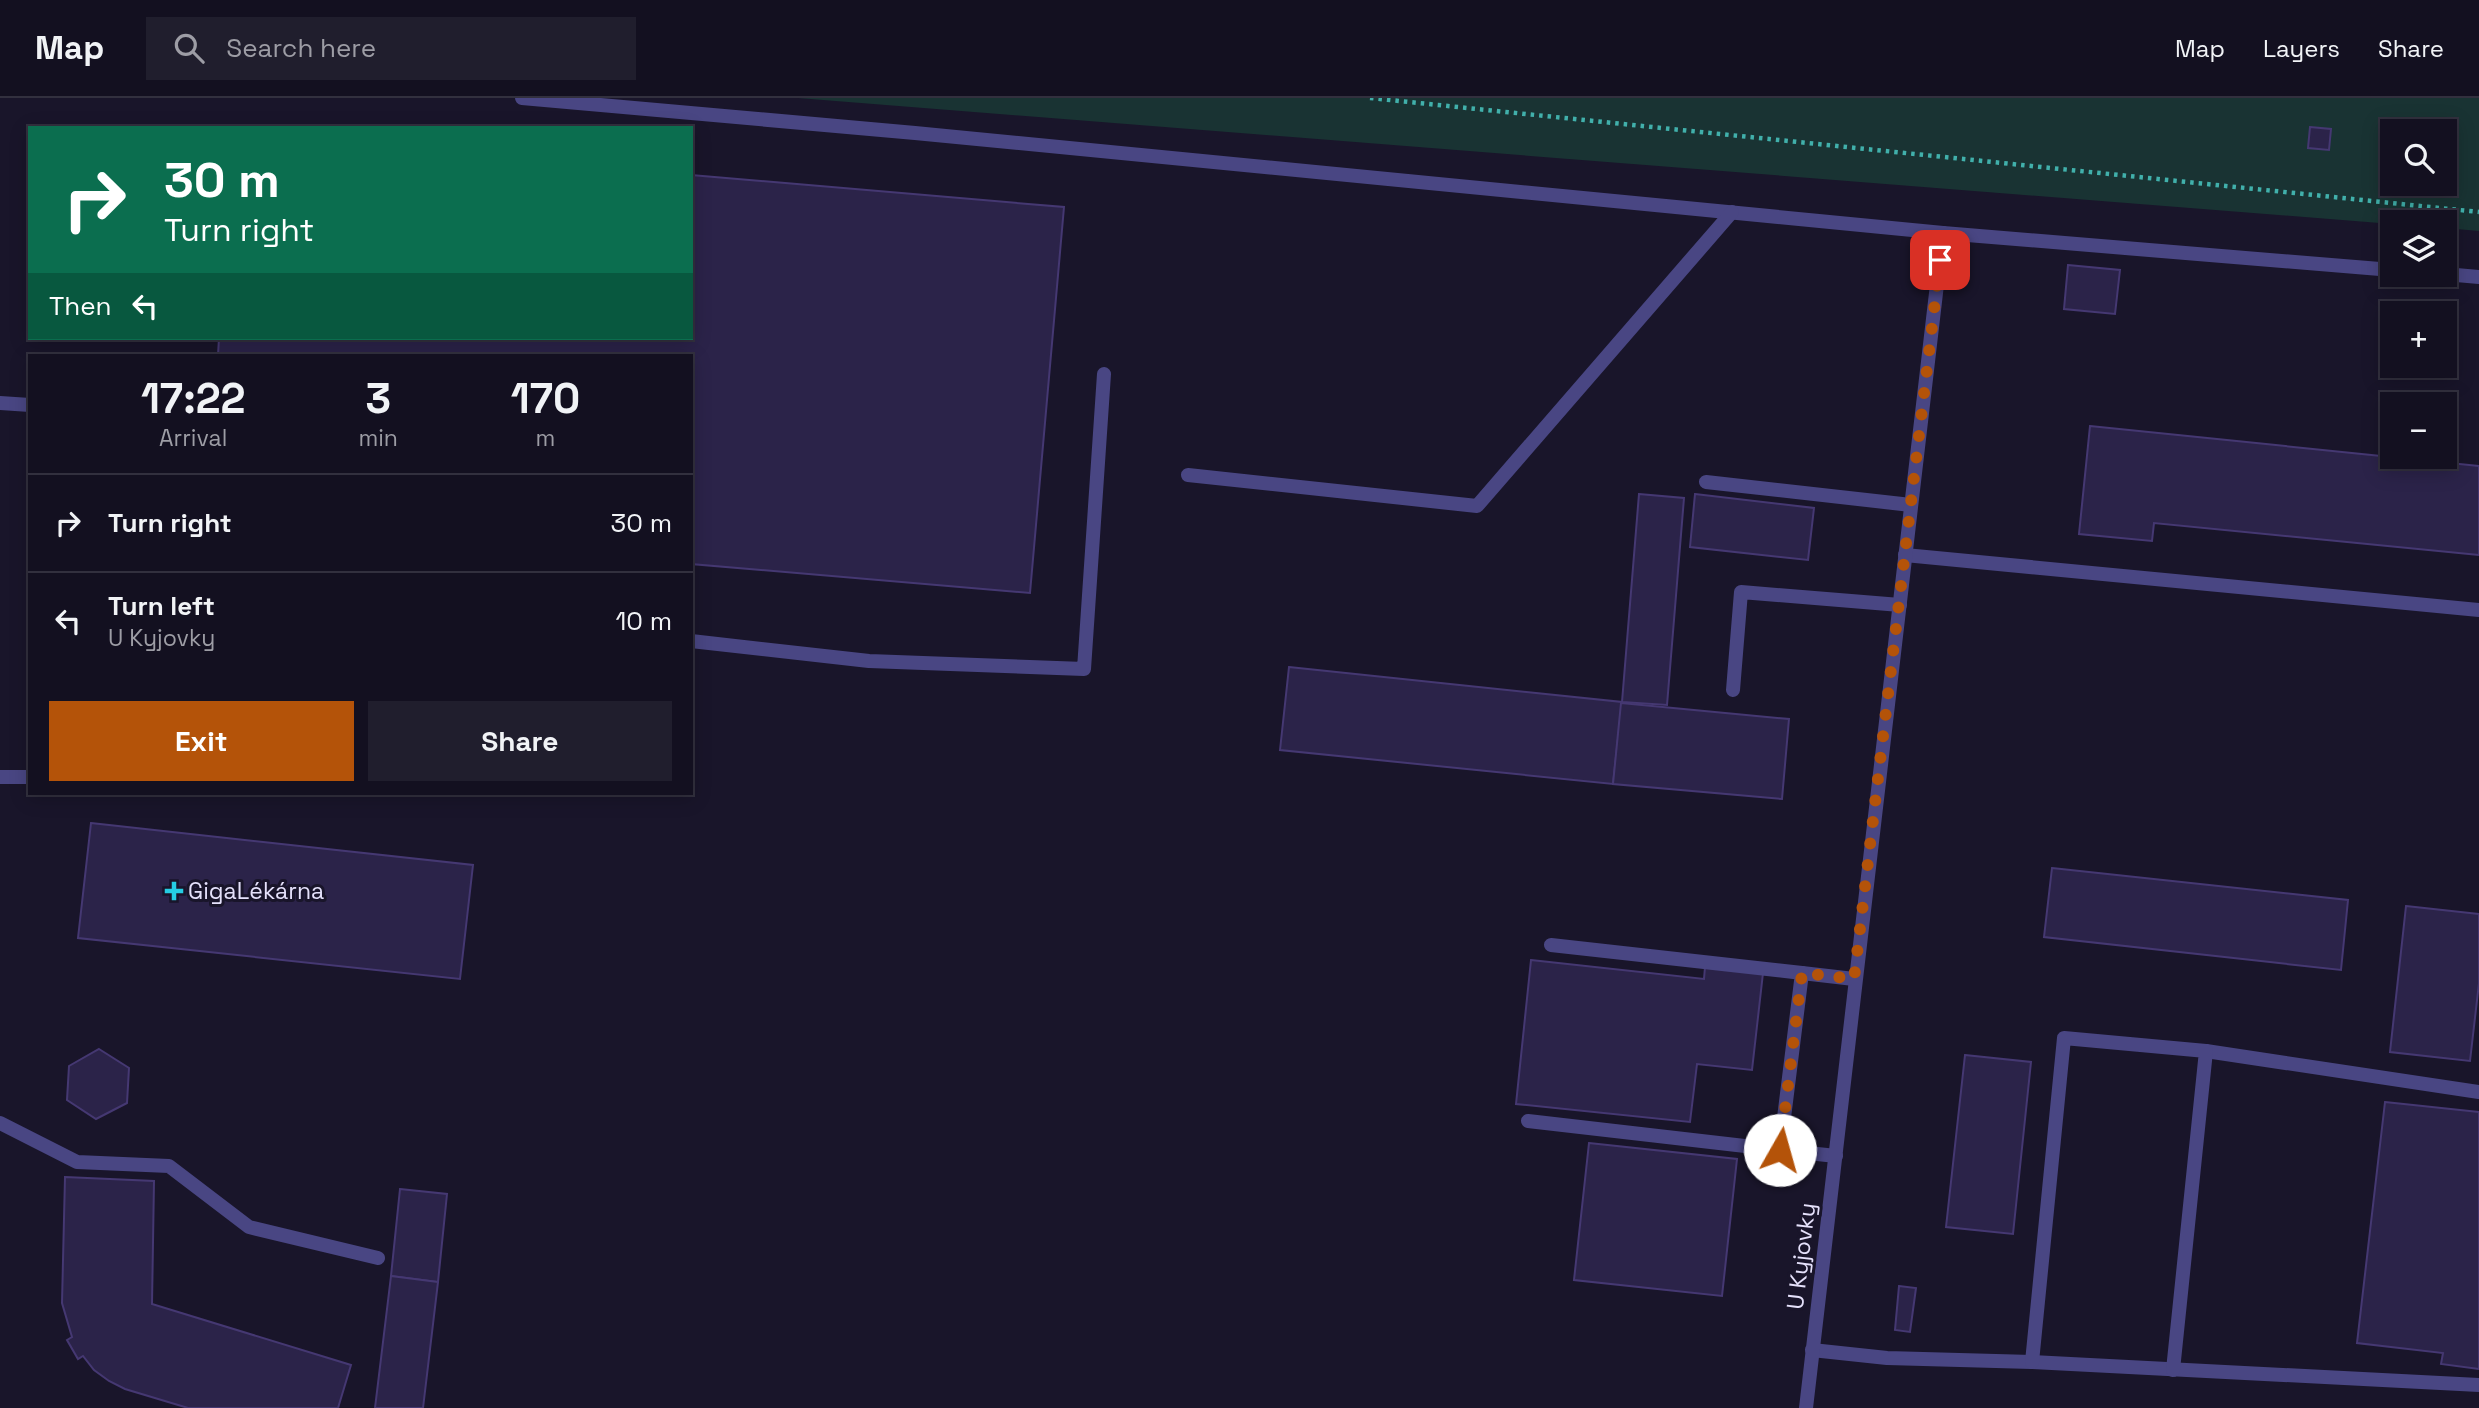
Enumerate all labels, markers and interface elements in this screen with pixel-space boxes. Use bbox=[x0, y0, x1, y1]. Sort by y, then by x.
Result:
search box bbox=[146, 17, 636, 80]
text: Map bbox=[35, 27, 104, 69]
icon: search bbox=[170, 29, 208, 67]
text: Search here bbox=[226, 31, 376, 65]
text: Map bbox=[2175, 33, 2225, 64]
text: Layers bbox=[2263, 33, 2340, 64]
text: Share bbox=[2378, 33, 2444, 64]
map controls bbox=[2380, 119, 2457, 469]
button: search bbox=[2380, 119, 2457, 196]
text: 30 m bbox=[164, 149, 280, 211]
icon: right bbox=[49, 154, 140, 245]
text: Turn right bbox=[164, 210, 314, 250]
button: layers bbox=[2380, 210, 2457, 287]
pin bbox=[1910, 230, 1970, 290]
icon: arrive bbox=[1921, 241, 1959, 279]
icon: left bbox=[126, 287, 164, 325]
text: Then bbox=[49, 289, 112, 323]
button: + bbox=[2380, 301, 2457, 378]
text: 17:22 bbox=[141, 372, 246, 425]
text: 3 bbox=[365, 372, 391, 425]
text: 170 bbox=[511, 372, 580, 425]
button: − bbox=[2380, 392, 2457, 469]
text: Arrival bbox=[159, 423, 227, 453]
text: min bbox=[358, 423, 398, 453]
text: m bbox=[536, 423, 555, 453]
icon: right bbox=[49, 504, 87, 542]
text: Turn right bbox=[108, 506, 232, 540]
text: 30 m bbox=[611, 506, 672, 540]
text: Turn left bbox=[108, 589, 215, 623]
icon: left bbox=[49, 602, 87, 640]
text: 10 m bbox=[615, 604, 672, 638]
text: U Kyjovky bbox=[108, 623, 215, 653]
button: Exit bbox=[49, 701, 354, 781]
button: Share bbox=[368, 701, 672, 781]
place label: GigaLékárna bbox=[188, 876, 324, 906]
marker: GigaLékárna bbox=[166, 883, 182, 899]
position arrow bbox=[1743, 1113, 1817, 1187]
street label: U Kyjovky bbox=[1780, 1201, 1822, 1311]

